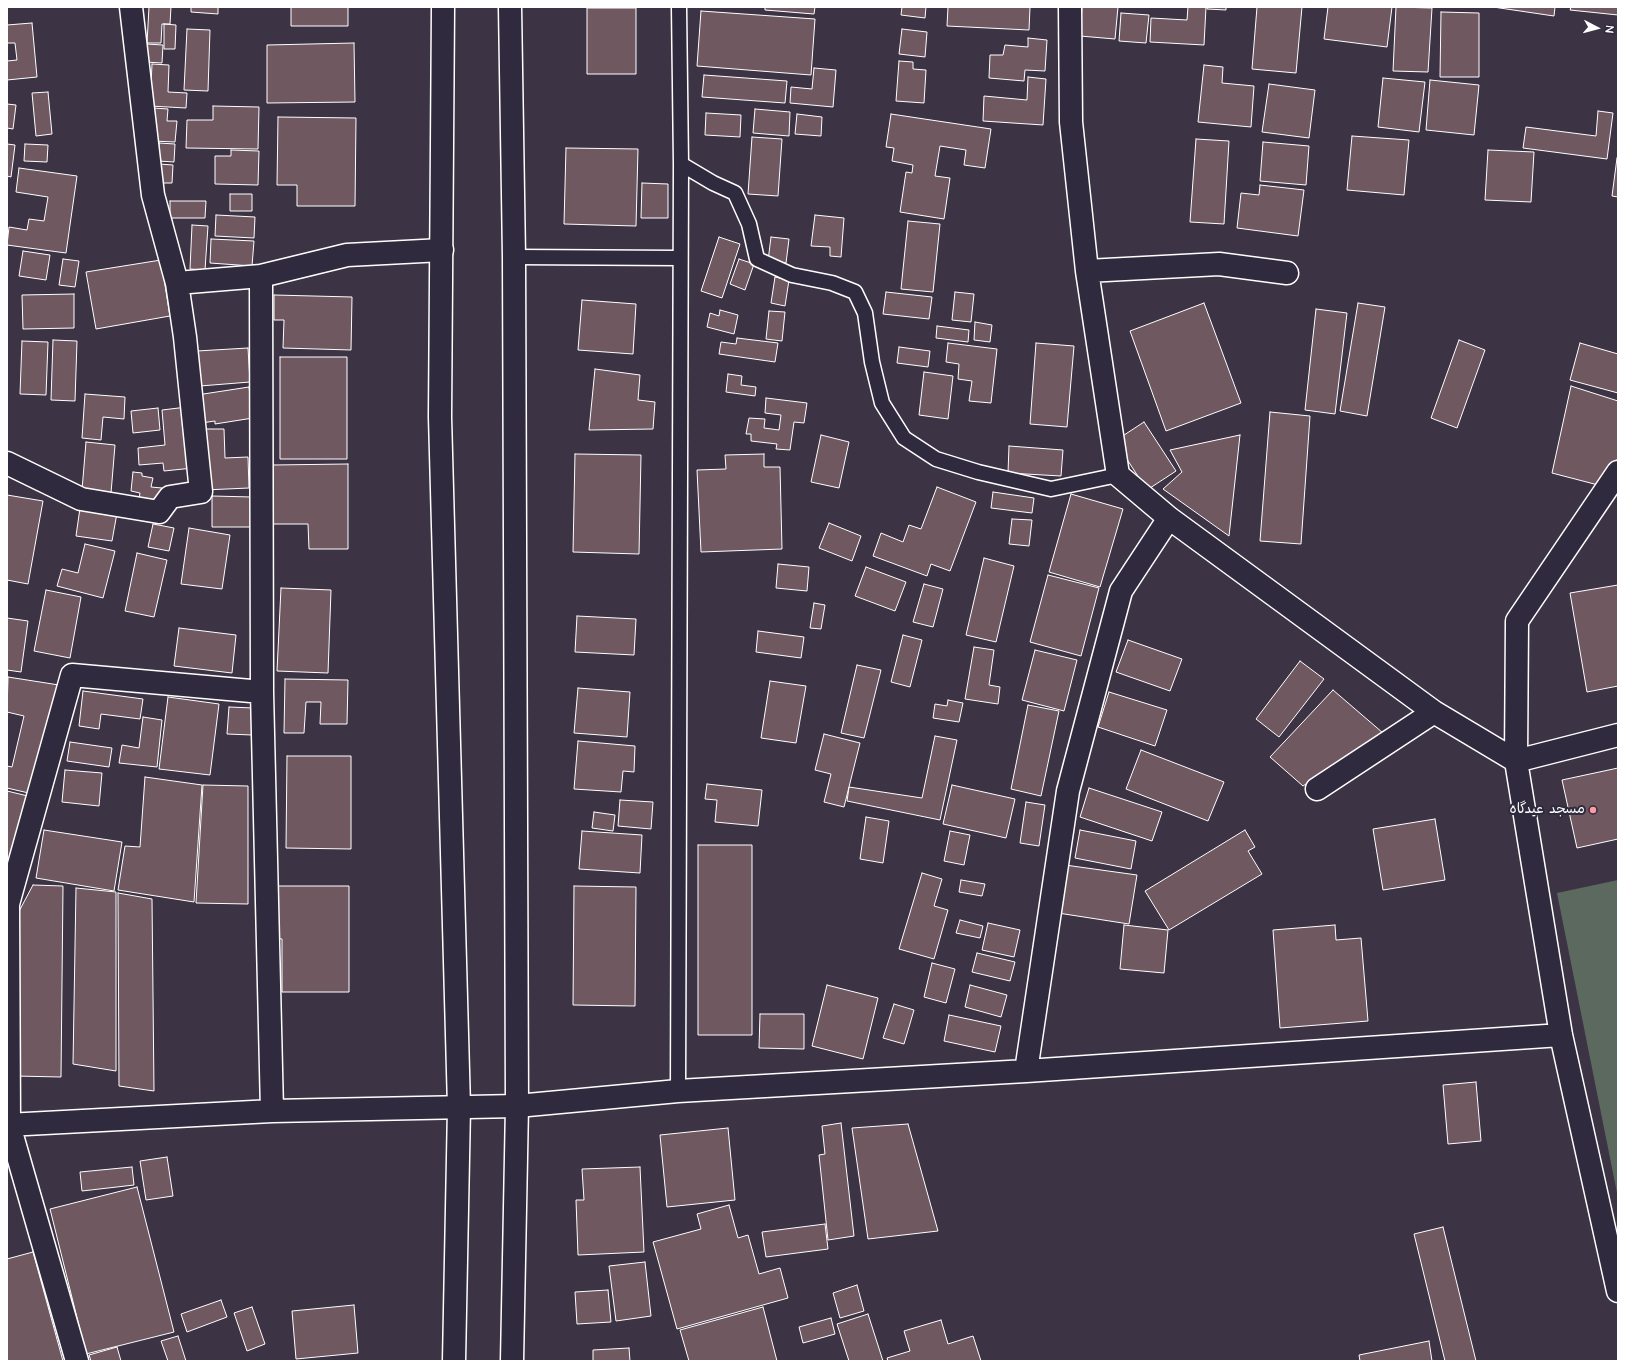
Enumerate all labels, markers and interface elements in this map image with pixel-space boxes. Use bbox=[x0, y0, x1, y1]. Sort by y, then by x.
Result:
north arrow bbox=[1577, 8, 1617, 48]
text: N bbox=[1602, 25, 1617, 34]
place label: مسجد عیدگاه bbox=[1510, 802, 1585, 818]
marker: مسجد عیدگاه bbox=[1588, 805, 1598, 815]

